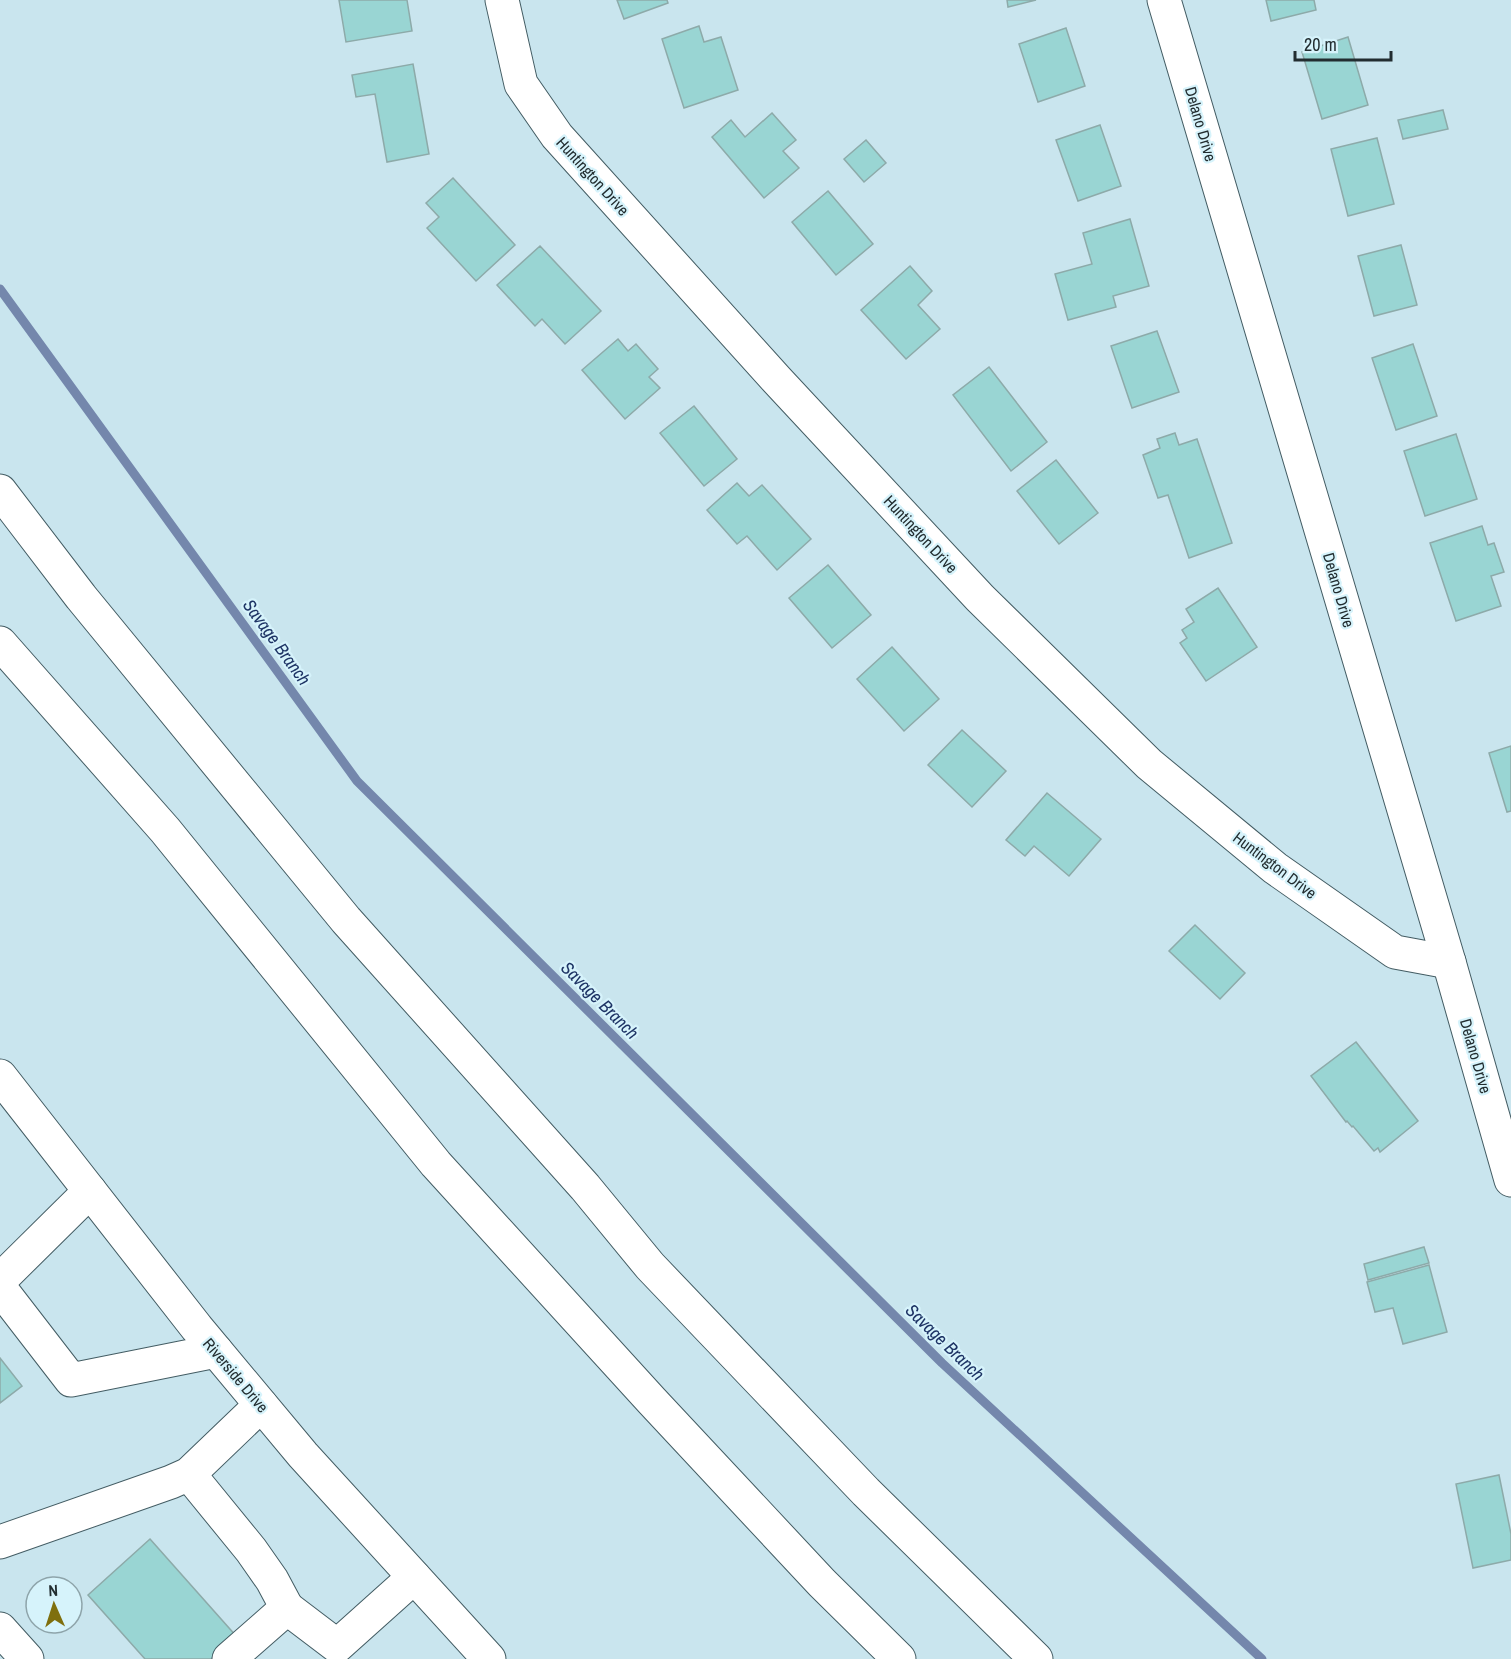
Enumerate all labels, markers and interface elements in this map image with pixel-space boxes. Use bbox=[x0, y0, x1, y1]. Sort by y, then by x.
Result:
scale bar bbox=[1295, 24, 1391, 62]
text: 20 m bbox=[1304, 32, 1337, 57]
street label: Delano Drive bbox=[1180, 84, 1222, 164]
street label: Huntington Drive bbox=[552, 132, 634, 220]
street label: Huntington Drive bbox=[879, 490, 963, 578]
street label: Delano Drive bbox=[1318, 550, 1360, 630]
water label: Savage Branch bbox=[237, 594, 317, 690]
street label: Huntington Drive bbox=[1229, 826, 1321, 904]
water label: Savage Branch bbox=[555, 955, 645, 1045]
street label: Delano Drive bbox=[1455, 1016, 1497, 1096]
water label: Savage Branch bbox=[900, 1298, 990, 1386]
street label: Riverside Drive bbox=[198, 1333, 274, 1417]
north arrow bbox=[24, 1575, 84, 1635]
text: N bbox=[48, 1579, 59, 1601]

